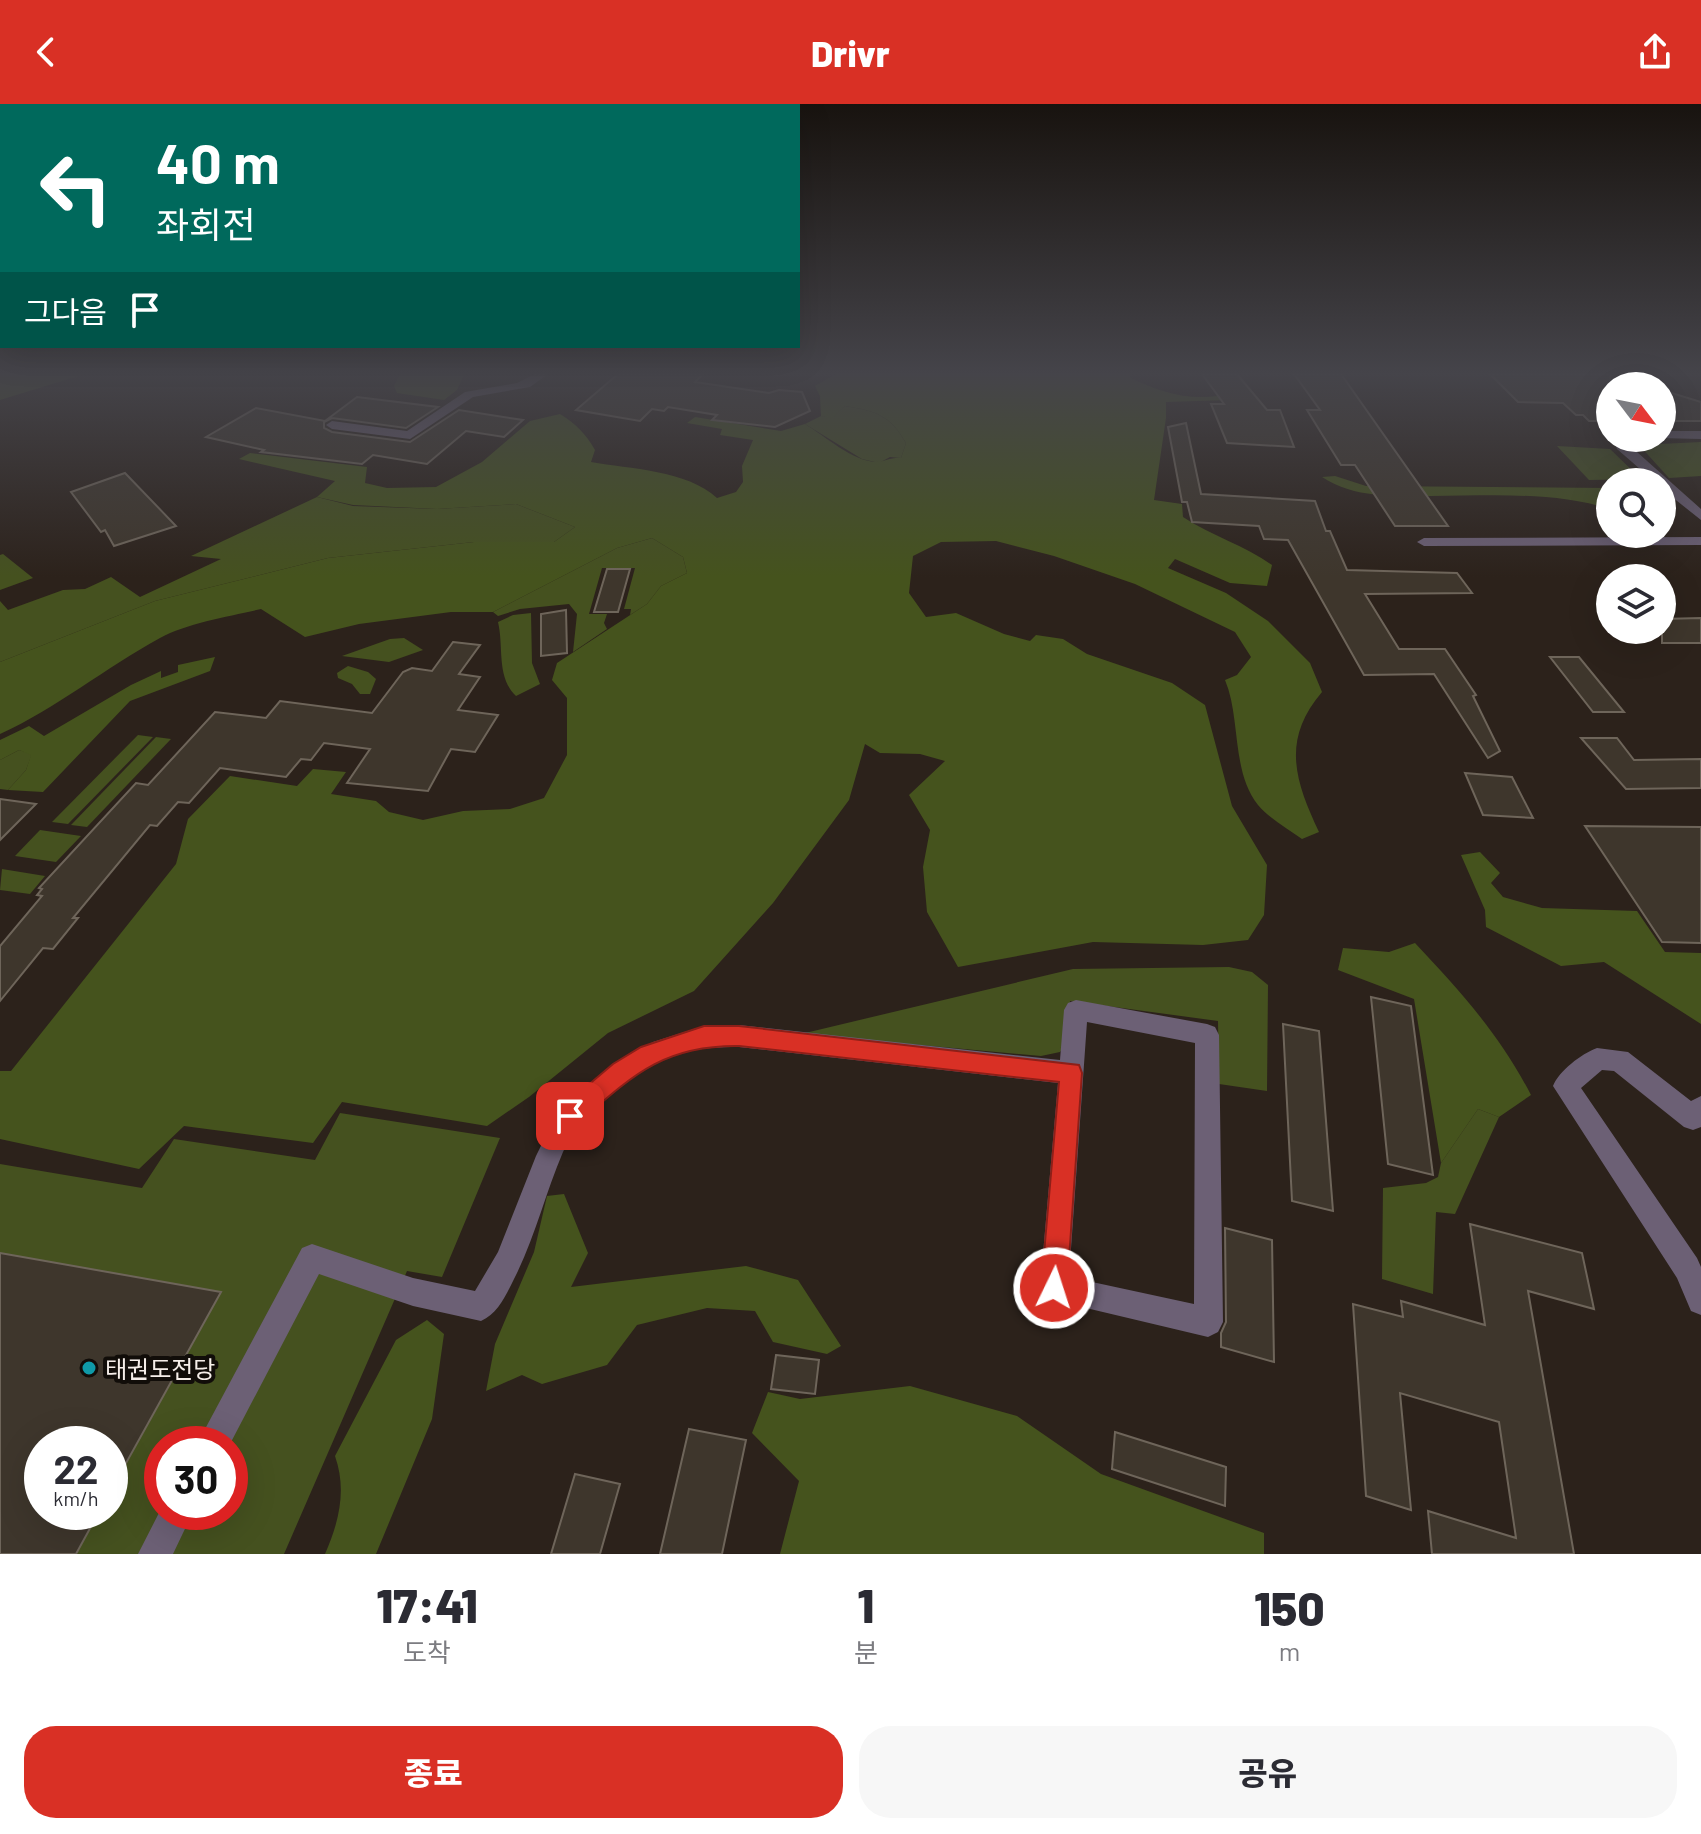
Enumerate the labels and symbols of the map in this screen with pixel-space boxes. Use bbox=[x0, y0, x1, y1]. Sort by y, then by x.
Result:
north arrow bbox=[1596, 372, 1676, 452]
pin bbox=[536, 1082, 604, 1150]
position arrow bbox=[1012, 1246, 1096, 1330]
place label: 태권도전당 bbox=[105, 1354, 215, 1383]
marker: 태권도전당 bbox=[80, 1359, 98, 1377]
speed limit sign: 30 bbox=[144, 1426, 248, 1530]

